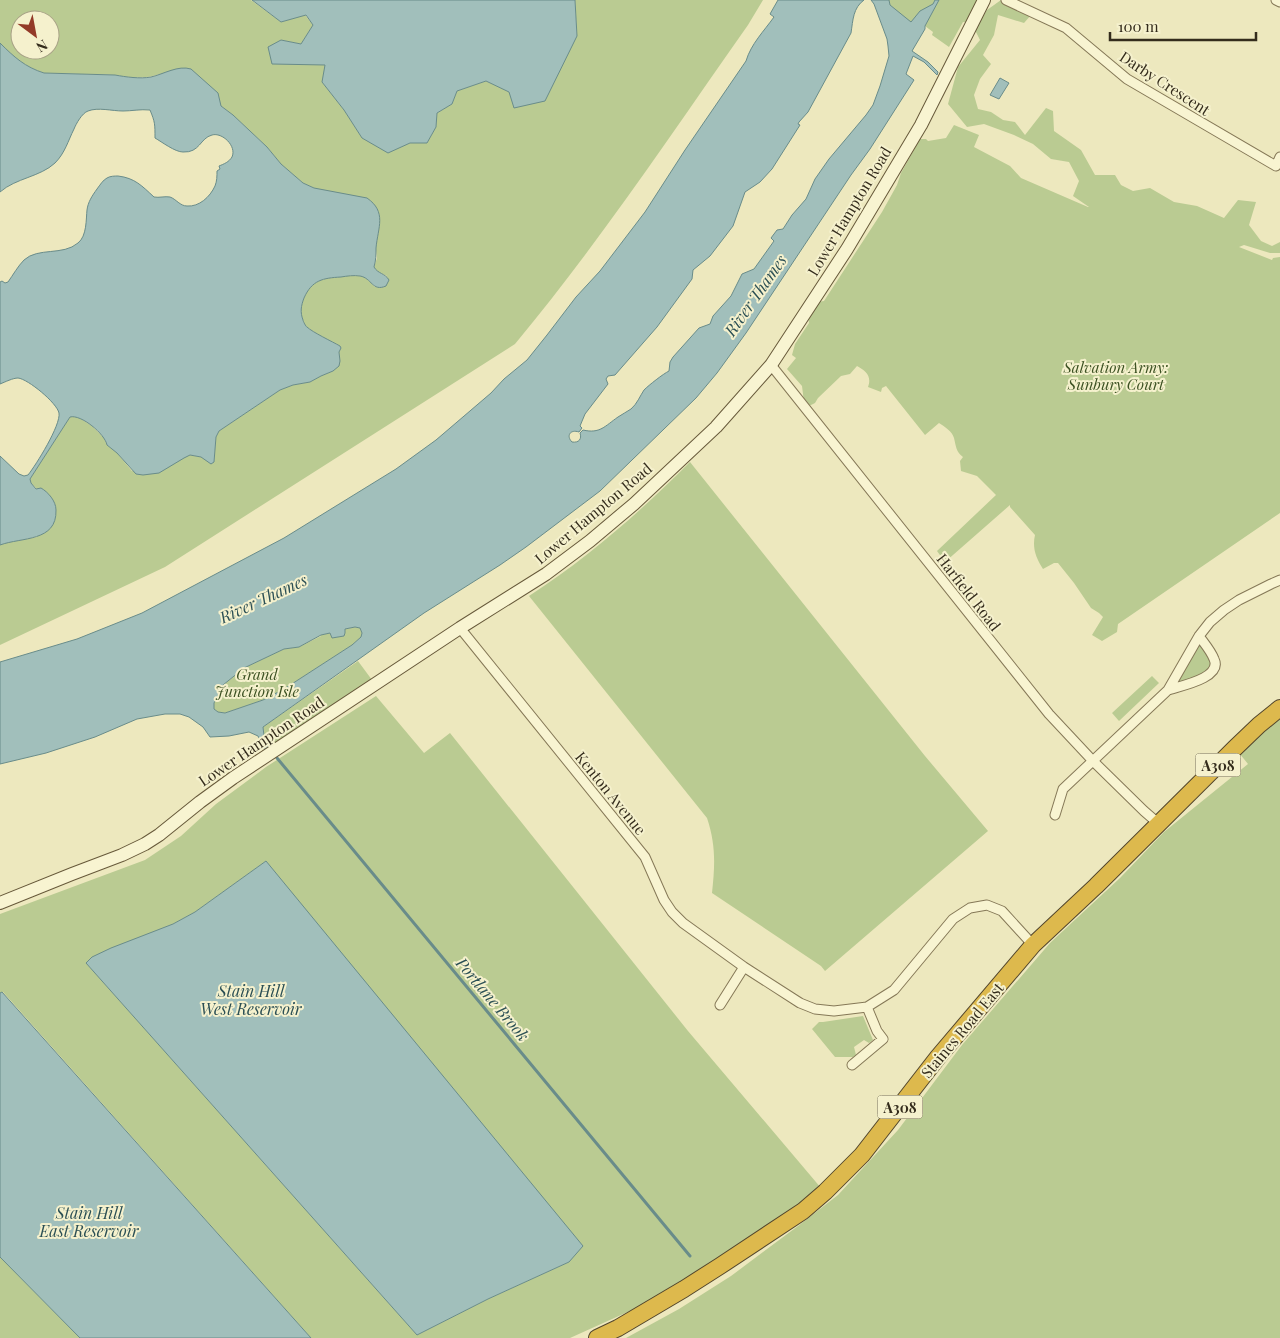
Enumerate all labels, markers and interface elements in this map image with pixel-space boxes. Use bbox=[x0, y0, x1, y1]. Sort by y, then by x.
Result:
north arrow bbox=[10, 10, 60, 60]
scale bar bbox=[1110, 10, 1256, 42]
text: 100 m bbox=[1118, 16, 1159, 36]
text: N bbox=[33, 36, 51, 57]
street label: Darby Crescent bbox=[1116, 46, 1215, 120]
street label: Lower Hampton Road bbox=[803, 143, 896, 279]
water label: River Thames bbox=[719, 250, 791, 340]
park label: Salvation Army: Sunbury Court bbox=[1063, 357, 1168, 394]
street label: Lower Hampton Road bbox=[530, 458, 656, 568]
street label: Harfield Road bbox=[932, 549, 1006, 635]
water label: River Thames bbox=[215, 569, 310, 628]
park label: Grand Junction Isle bbox=[215, 664, 300, 701]
street label: Lower Hampton Road bbox=[194, 691, 328, 790]
street label: Kenton Avenue bbox=[571, 747, 651, 839]
road number: A308 bbox=[1196, 754, 1240, 776]
water label: Portlane Brook bbox=[451, 952, 534, 1045]
street label: Staines Road East bbox=[916, 978, 1008, 1082]
water label: Stain Hill West Reservoir bbox=[200, 980, 303, 1019]
road number: A308 bbox=[878, 1096, 922, 1118]
water label: Stain Hill East Reservoir bbox=[39, 1202, 140, 1241]

